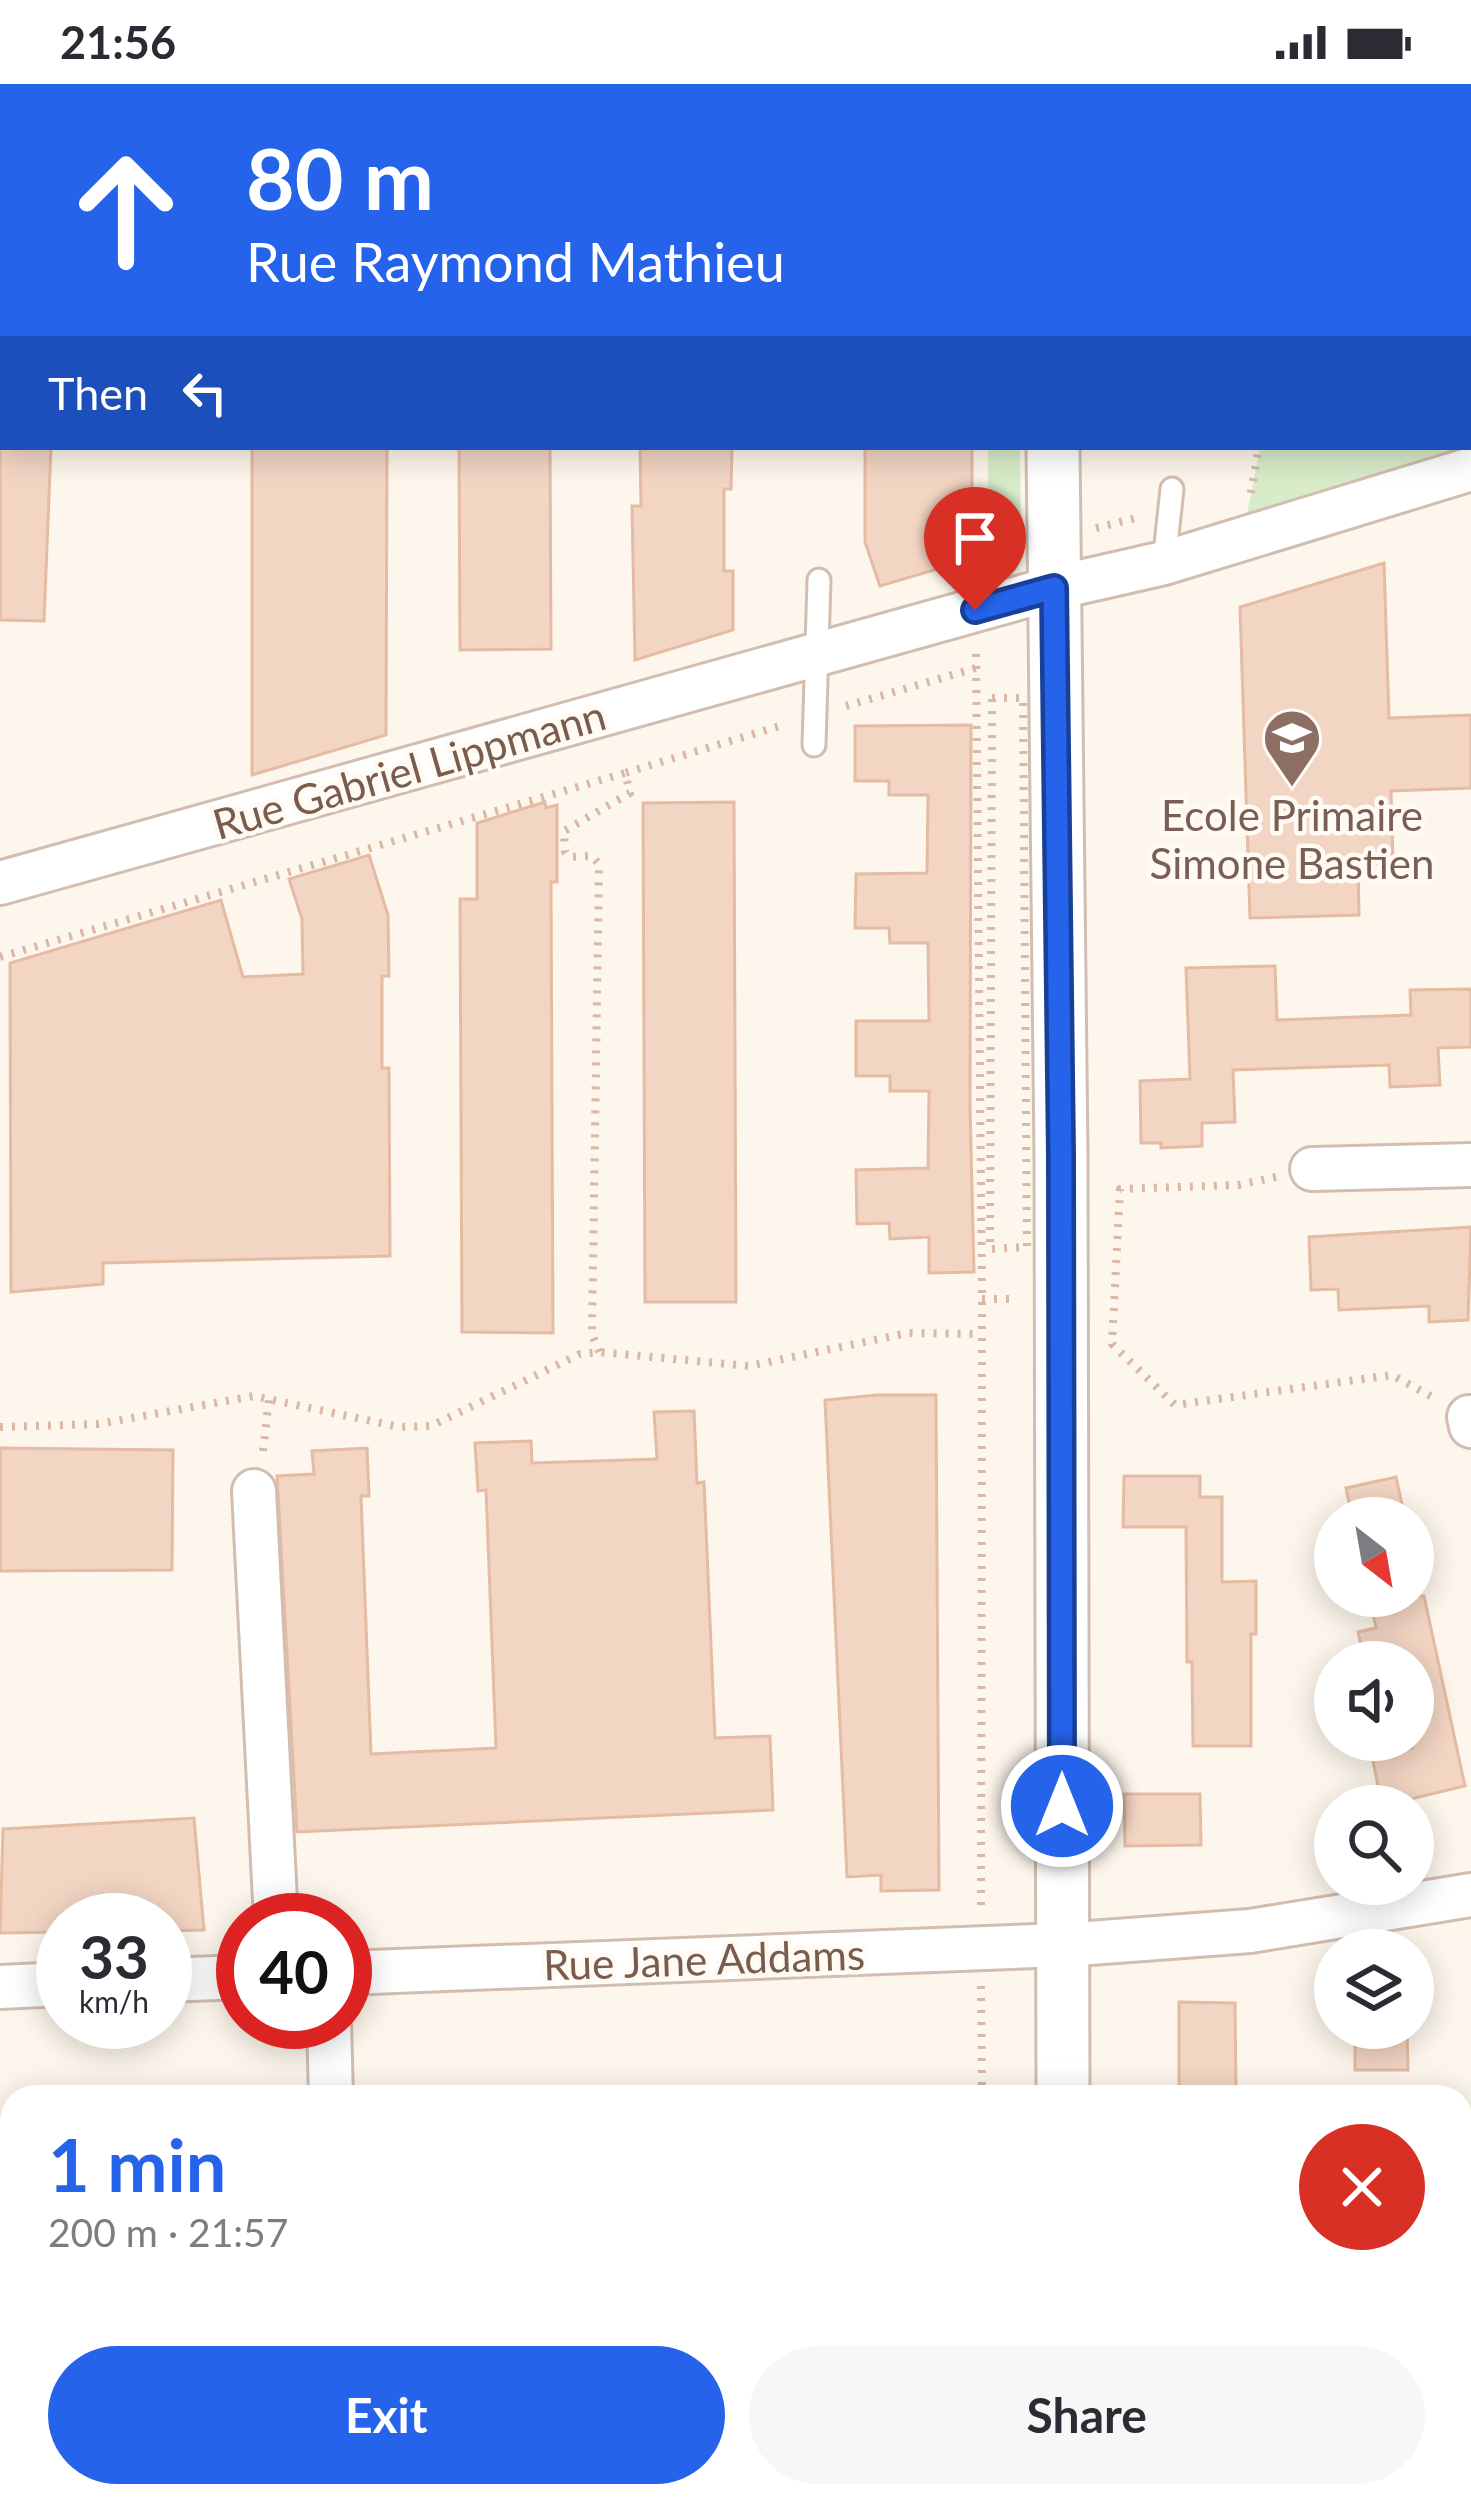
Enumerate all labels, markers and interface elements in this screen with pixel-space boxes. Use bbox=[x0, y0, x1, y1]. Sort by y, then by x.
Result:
text: 21:56 bbox=[60, 15, 176, 69]
text: 80 m bbox=[246, 127, 434, 228]
icon: ahead bbox=[48, 132, 204, 288]
text: Rue Raymond Mathieu bbox=[246, 229, 785, 294]
icon: left bbox=[172, 360, 238, 426]
text: Then bbox=[48, 366, 148, 420]
pin bbox=[924, 487, 1026, 610]
icon: arrive bbox=[942, 505, 1008, 571]
street label: Rue Gabriel Lippmann bbox=[207, 689, 611, 849]
school or university icon: Ecole Primaire Simone Bastien bbox=[1261, 707, 1323, 789]
place label: Ecole Primaire Simone Bastien bbox=[1150, 790, 1434, 888]
north arrow bbox=[1314, 1497, 1434, 1617]
map controls bbox=[1314, 1497, 1434, 2049]
button: sound bbox=[1314, 1641, 1434, 1761]
position arrow bbox=[999, 1743, 1125, 1869]
button: search bbox=[1314, 1785, 1434, 1905]
speed limit sign: 40 bbox=[216, 1893, 372, 2049]
text: 33 bbox=[79, 1920, 149, 1992]
street label: Rue Jane Addams bbox=[542, 1928, 866, 1990]
button: layers bbox=[1314, 1929, 1434, 2049]
text: km/h bbox=[79, 1983, 149, 2019]
text: 1 min bbox=[48, 2121, 226, 2207]
button: close bbox=[1299, 2124, 1425, 2250]
text: 200 m · 21:57 bbox=[48, 2209, 288, 2255]
button: Exit bbox=[48, 2346, 725, 2484]
button: Share bbox=[749, 2346, 1425, 2484]

